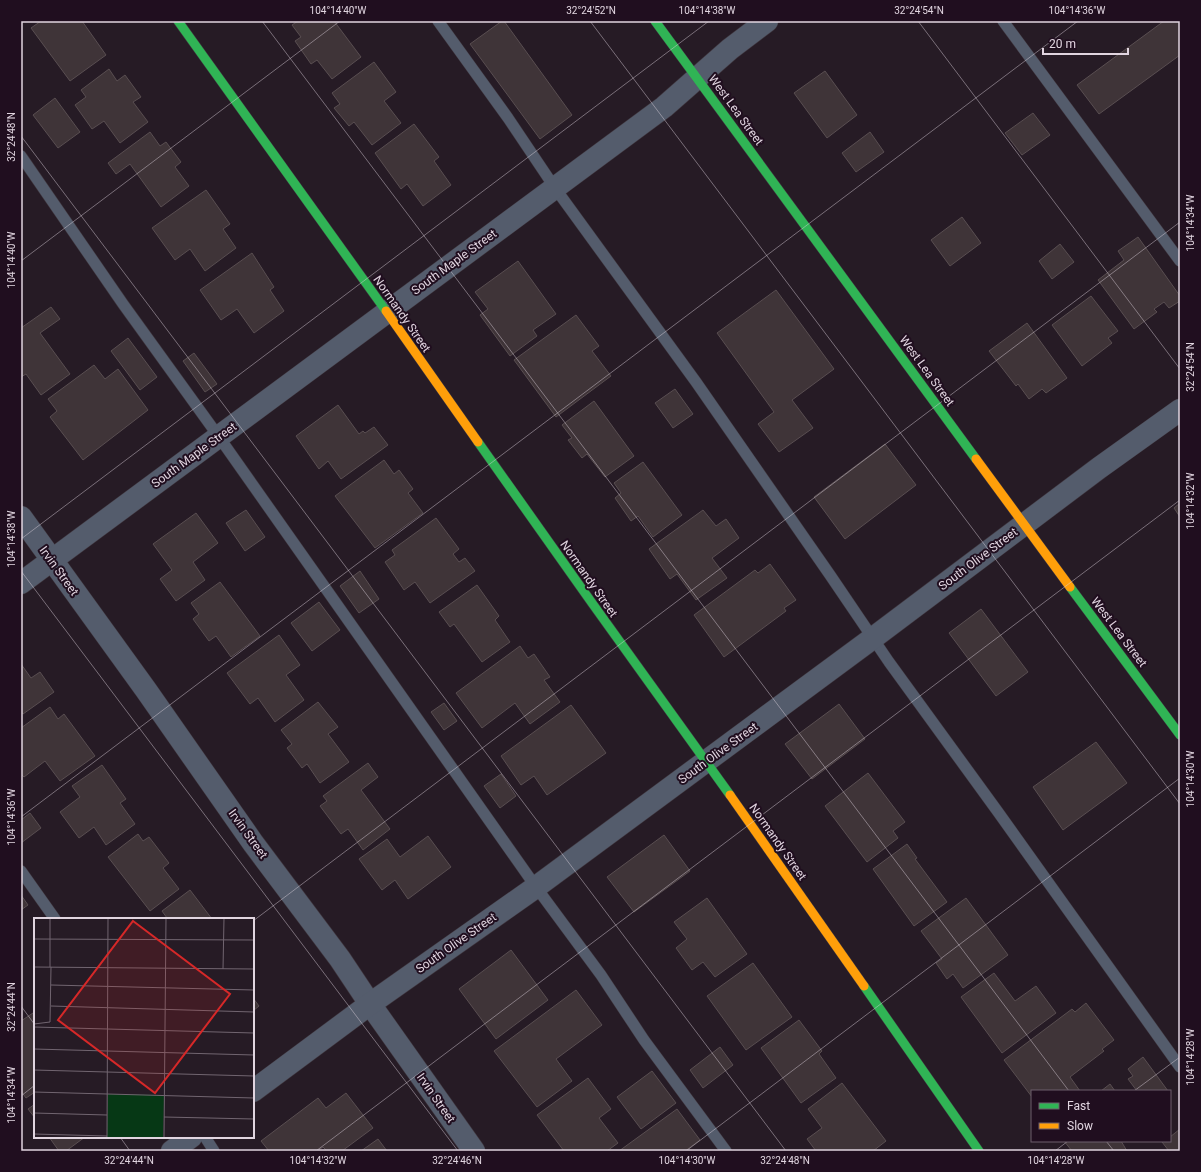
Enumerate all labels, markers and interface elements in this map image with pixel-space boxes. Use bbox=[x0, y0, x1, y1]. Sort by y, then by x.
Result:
text: 104°14'40"W bbox=[310, 5, 367, 16]
text: 32°24'52"N bbox=[566, 5, 616, 16]
text: 104°14'38"W bbox=[679, 5, 736, 16]
text: 32°24'54"N bbox=[894, 5, 944, 16]
text: 104°14'36"W bbox=[1049, 5, 1106, 16]
scale bar bbox=[1043, 30, 1128, 56]
text: 20 m bbox=[1049, 37, 1076, 51]
street label: West Lea Street bbox=[706, 72, 766, 148]
text: 32°24'48"N bbox=[6, 112, 17, 162]
text: 104°14'34"W bbox=[1185, 194, 1196, 251]
street label: South Maple Street bbox=[409, 226, 499, 298]
text: 104°14'40"W bbox=[6, 231, 17, 288]
street label: Normandy Street bbox=[370, 273, 434, 355]
street label: West Lea Street bbox=[897, 333, 957, 409]
text: 32°24'54"N bbox=[1185, 342, 1196, 392]
street label: South Maple Street bbox=[149, 419, 239, 491]
text: 104°14'32"W bbox=[1185, 472, 1196, 529]
text: 104°14'38"W bbox=[6, 510, 17, 567]
street label: South Olive Street bbox=[936, 525, 1020, 593]
street label: Normandy Street bbox=[557, 538, 621, 620]
street label: Irvin Street bbox=[36, 544, 82, 598]
street label: West Lea Street bbox=[1088, 594, 1150, 670]
street label: South Olive Street bbox=[675, 719, 761, 787]
text: 104°14'30"W bbox=[1185, 750, 1196, 807]
text: 104°14'36"W bbox=[6, 788, 17, 845]
street label: Normandy Street bbox=[746, 801, 810, 883]
street label: Irvin Street bbox=[225, 807, 271, 861]
street label: South Olive Street bbox=[413, 910, 499, 976]
inset map bbox=[34, 918, 254, 1138]
text: 32°24'44"N bbox=[6, 982, 17, 1032]
text: 104°14'28"W bbox=[1185, 1028, 1196, 1085]
text: 104°14'34"W bbox=[6, 1066, 17, 1123]
street label: Irvin Street bbox=[414, 1070, 458, 1126]
legend bbox=[1031, 1090, 1171, 1142]
text: Fast bbox=[1067, 1099, 1090, 1113]
text: Slow bbox=[1067, 1119, 1093, 1133]
text: 32°24'44"N bbox=[104, 1155, 154, 1166]
text: 104°14'32"W bbox=[290, 1155, 347, 1166]
text: 32°24'46"N bbox=[432, 1155, 482, 1166]
text: 104°14'30"W bbox=[659, 1155, 716, 1166]
text: 32°24'48"N bbox=[760, 1155, 810, 1166]
text: 104°14'28"W bbox=[1028, 1155, 1085, 1166]

